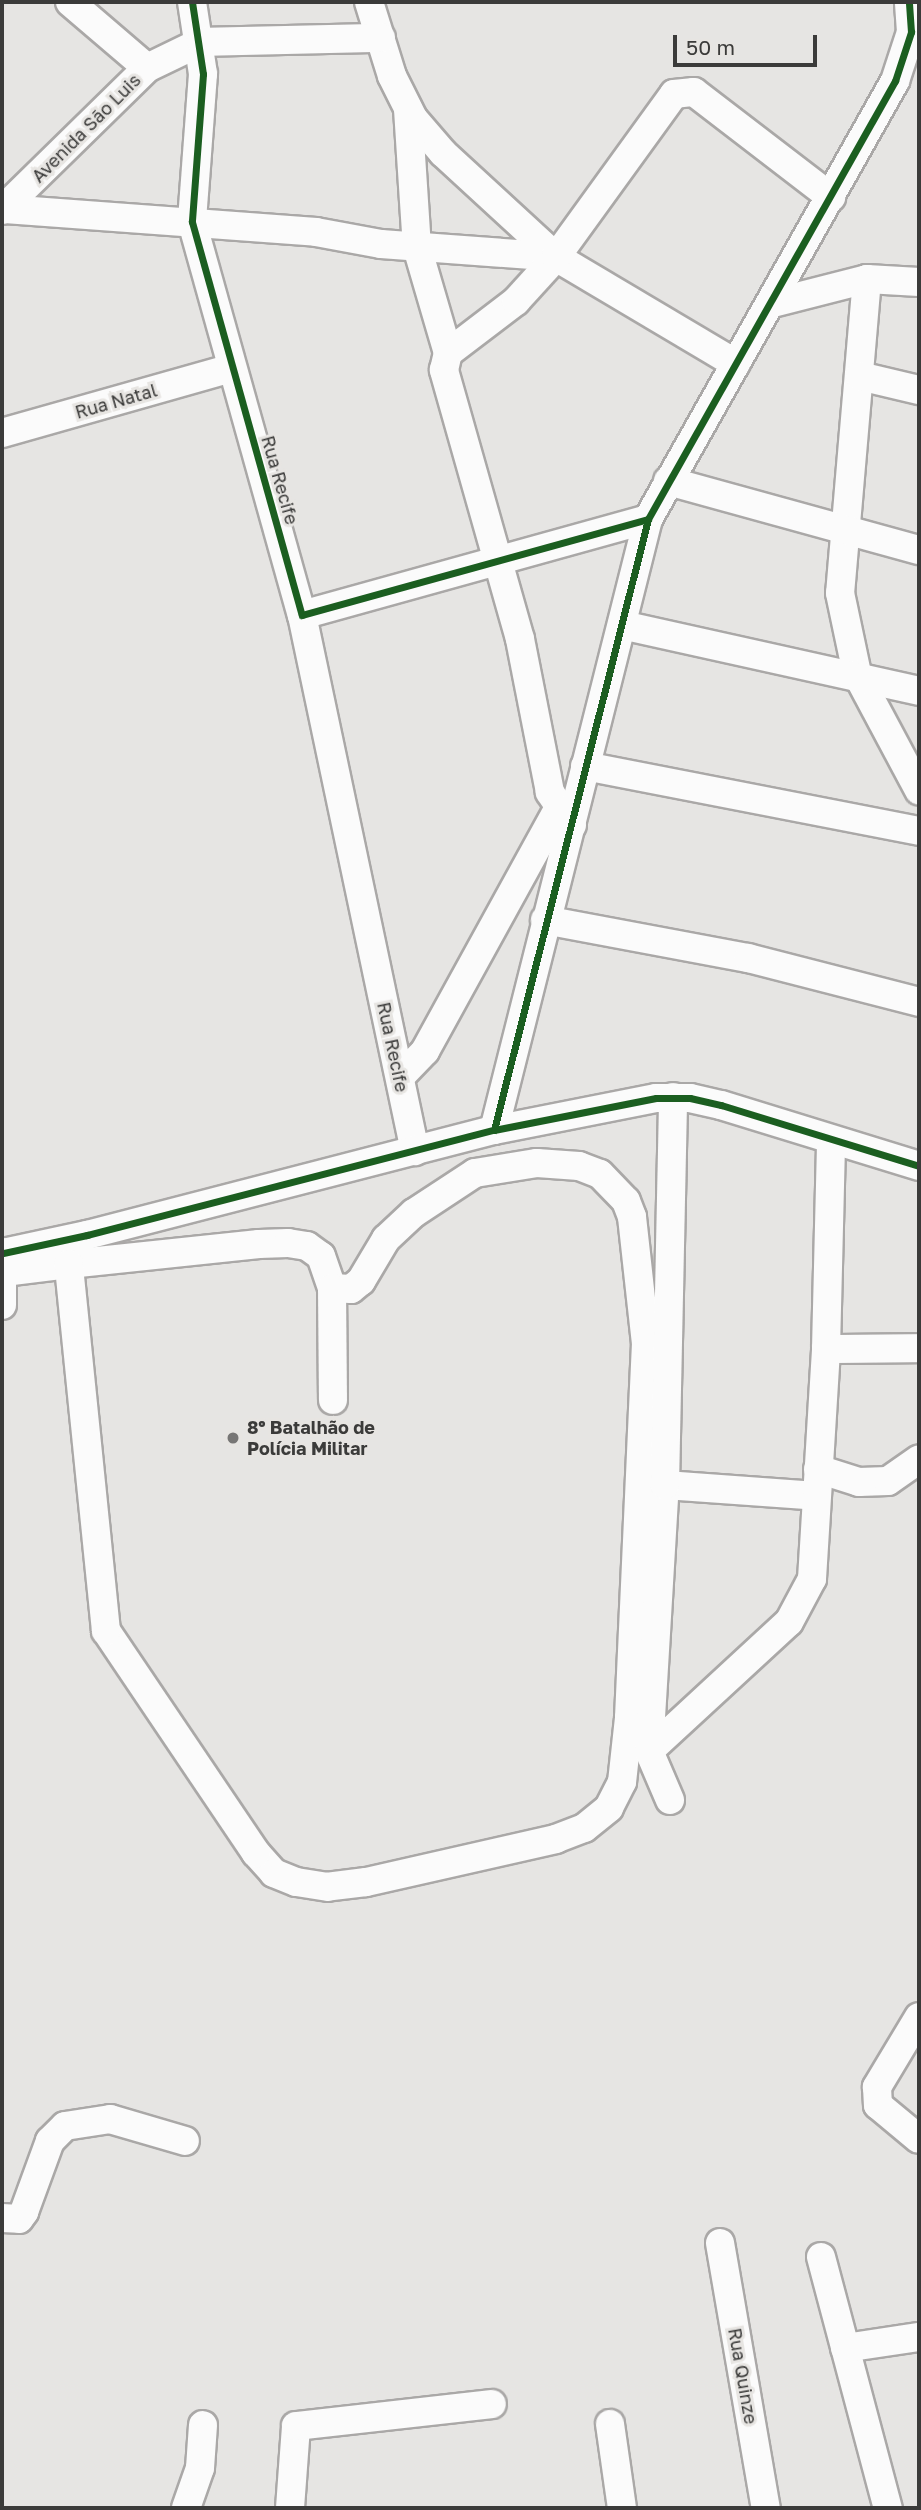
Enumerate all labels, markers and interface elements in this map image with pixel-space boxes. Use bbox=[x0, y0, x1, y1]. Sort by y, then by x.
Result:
scale bar bbox=[676, 21, 820, 65]
text: 50 m bbox=[686, 34, 735, 60]
street label: Avenida São Luis bbox=[27, 69, 145, 187]
street label: Rua Natal bbox=[73, 379, 159, 423]
street label: Rua Recife bbox=[257, 433, 303, 527]
street label: Rua Recife bbox=[373, 1000, 413, 1094]
place label: 8º Batalhão de Polícia Militar bbox=[247, 1417, 375, 1460]
marker: 8º Batalhão de Polícia Militar bbox=[225, 1430, 241, 1446]
street label: Rua Quinze bbox=[724, 2326, 762, 2426]

